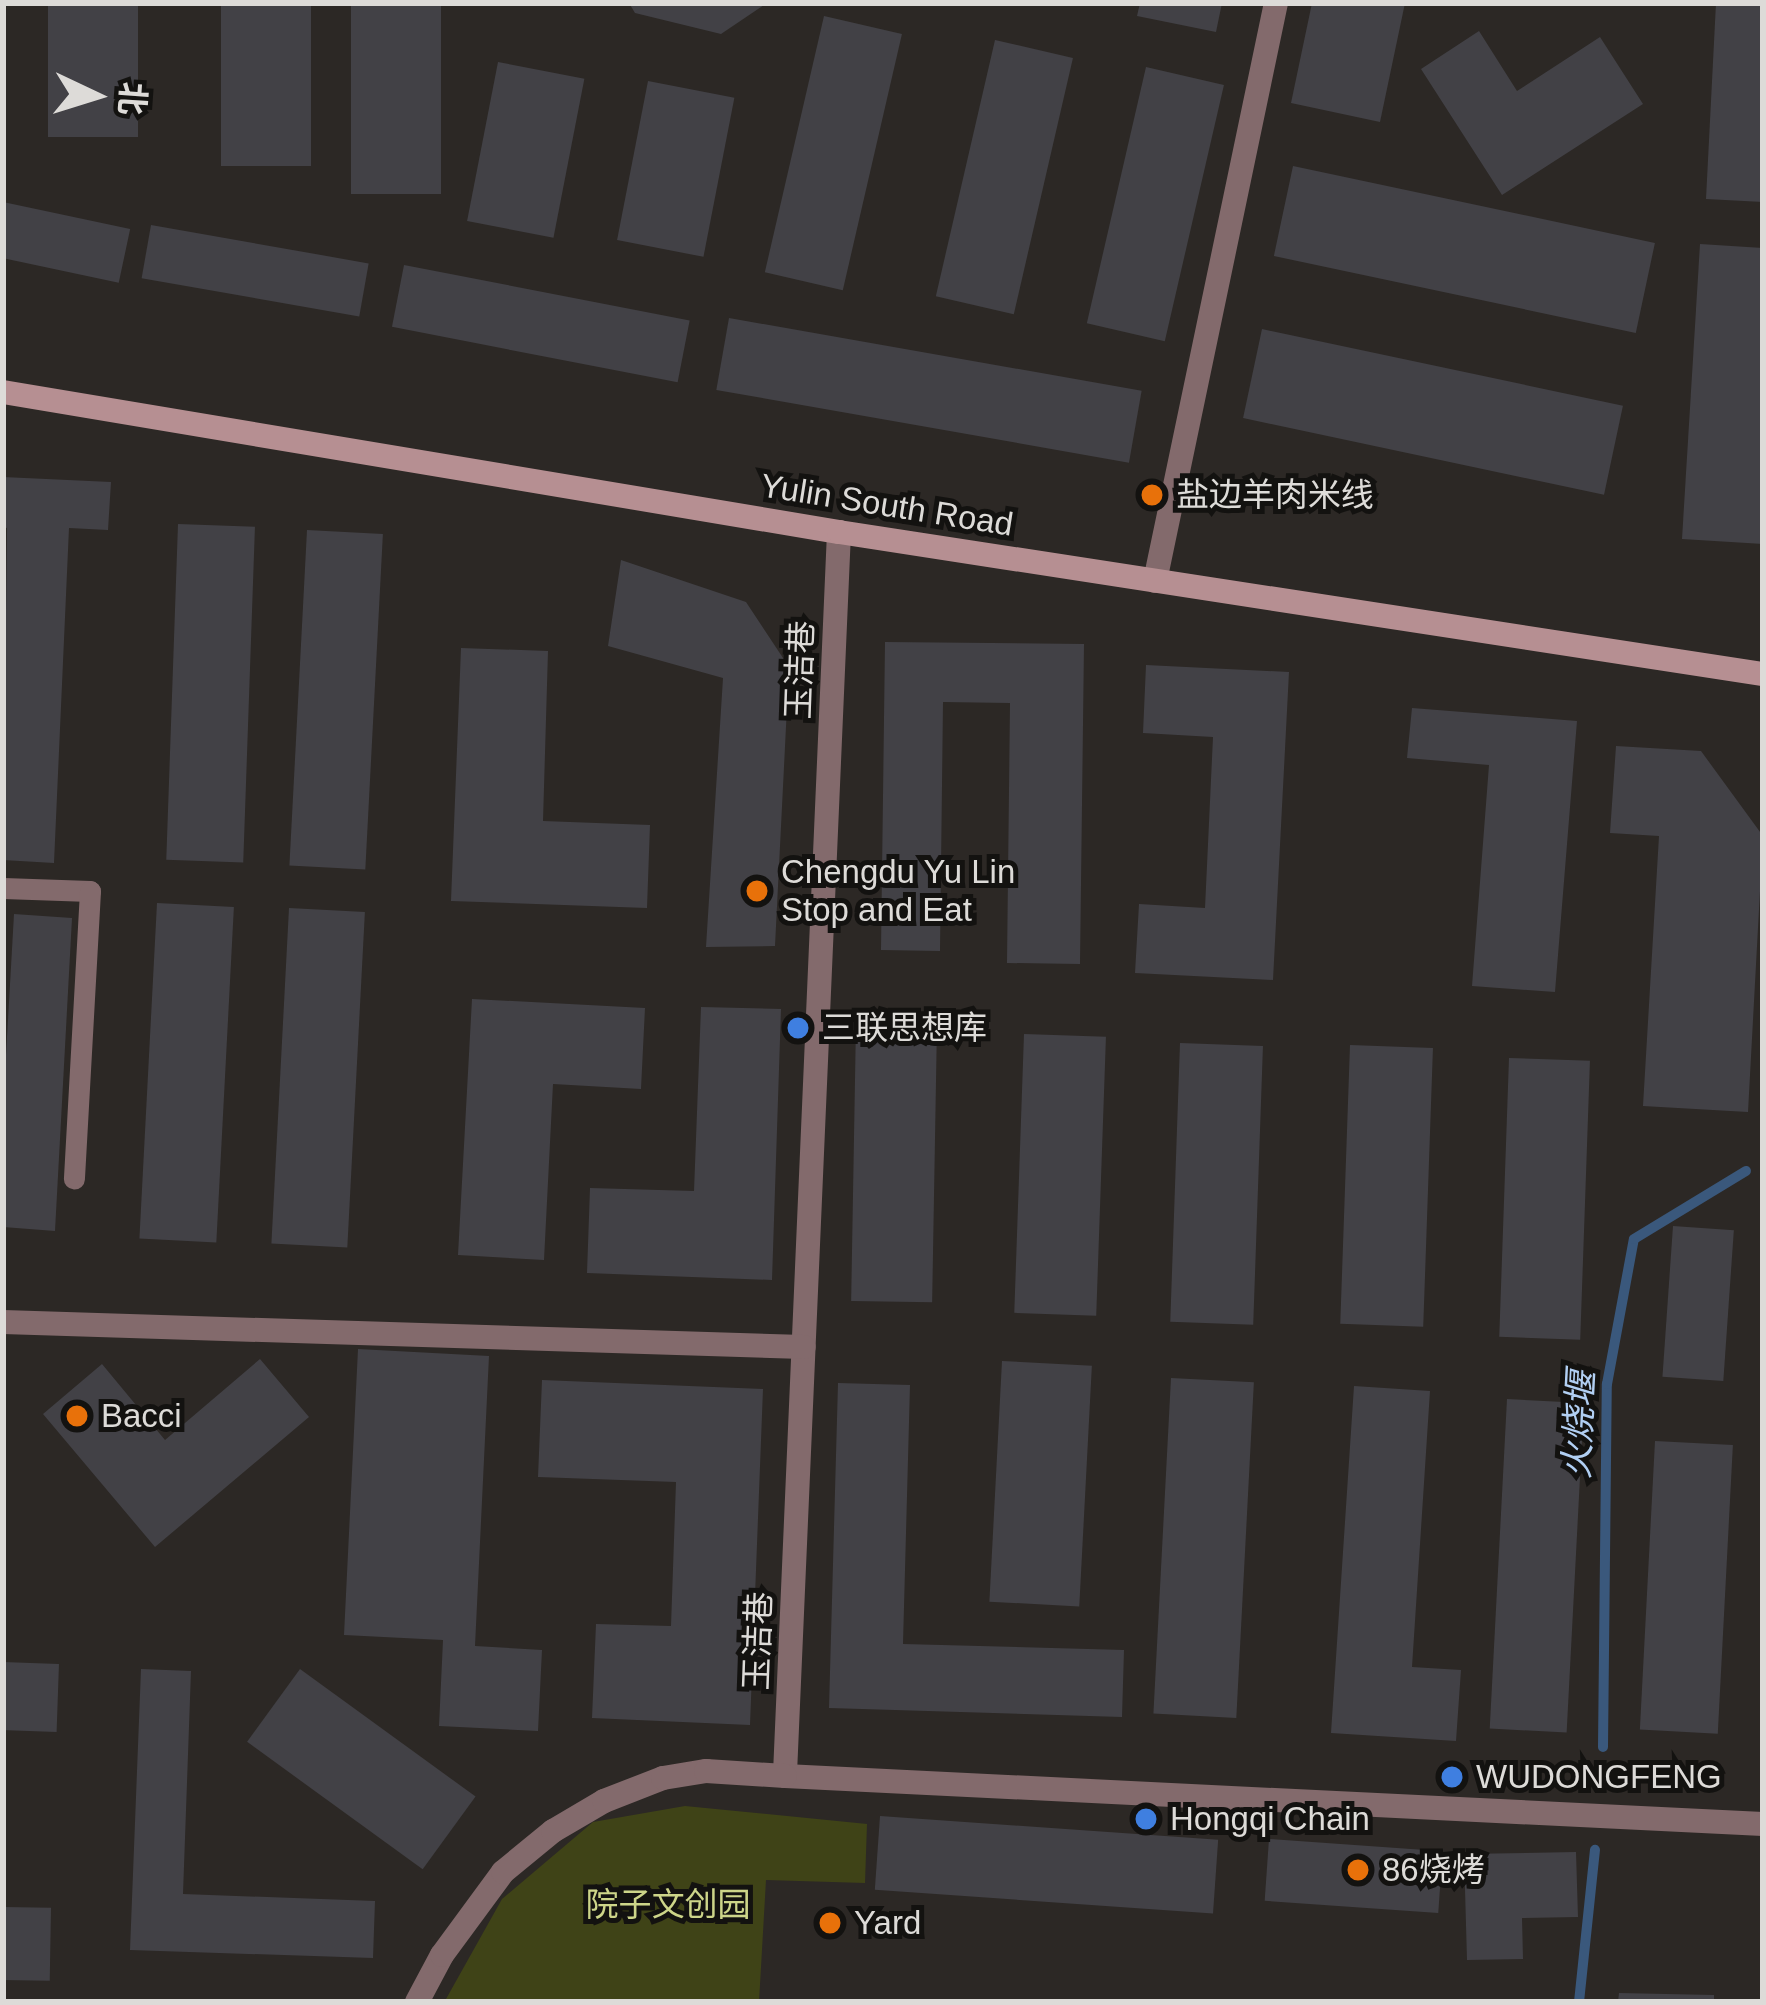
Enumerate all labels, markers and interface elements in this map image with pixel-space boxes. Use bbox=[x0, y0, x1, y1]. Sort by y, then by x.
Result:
north arrow bbox=[36, 36, 156, 156]
text: 北 bbox=[113, 81, 152, 116]
street label: Yulin South Road bbox=[758, 465, 1016, 545]
place label: 盐边羊肉米线 bbox=[1176, 475, 1374, 515]
marker: 盐边羊肉米线 bbox=[1139, 482, 1165, 508]
street label: 玉洁巷 bbox=[778, 620, 822, 720]
place label: Chengdu Yu Lin Stop and Eat bbox=[781, 852, 1016, 930]
marker: Chengdu Yu Lin Stop and Eat bbox=[744, 878, 770, 904]
place label: 三联思想库 bbox=[822, 1008, 987, 1048]
marker: 三联思想库 bbox=[785, 1015, 811, 1041]
water label: 火烧堰 bbox=[1555, 1370, 1603, 1480]
place label: Bacci bbox=[101, 1396, 182, 1436]
marker: Bacci bbox=[64, 1403, 90, 1429]
street label: 玉洁巷 bbox=[736, 1591, 780, 1691]
place label: WUDONGFENG bbox=[1476, 1757, 1722, 1797]
marker: WUDONGFENG bbox=[1439, 1764, 1465, 1790]
place label: Hongqi Chain bbox=[1170, 1799, 1370, 1839]
marker: Hongqi Chain bbox=[1133, 1806, 1159, 1832]
place label: 86烧烤 bbox=[1382, 1850, 1485, 1890]
marker: 86烧烤 bbox=[1345, 1857, 1371, 1883]
park label: 院子文创园 bbox=[586, 1885, 750, 1925]
place label: Yard bbox=[854, 1903, 921, 1943]
marker: Yard bbox=[817, 1910, 843, 1936]

